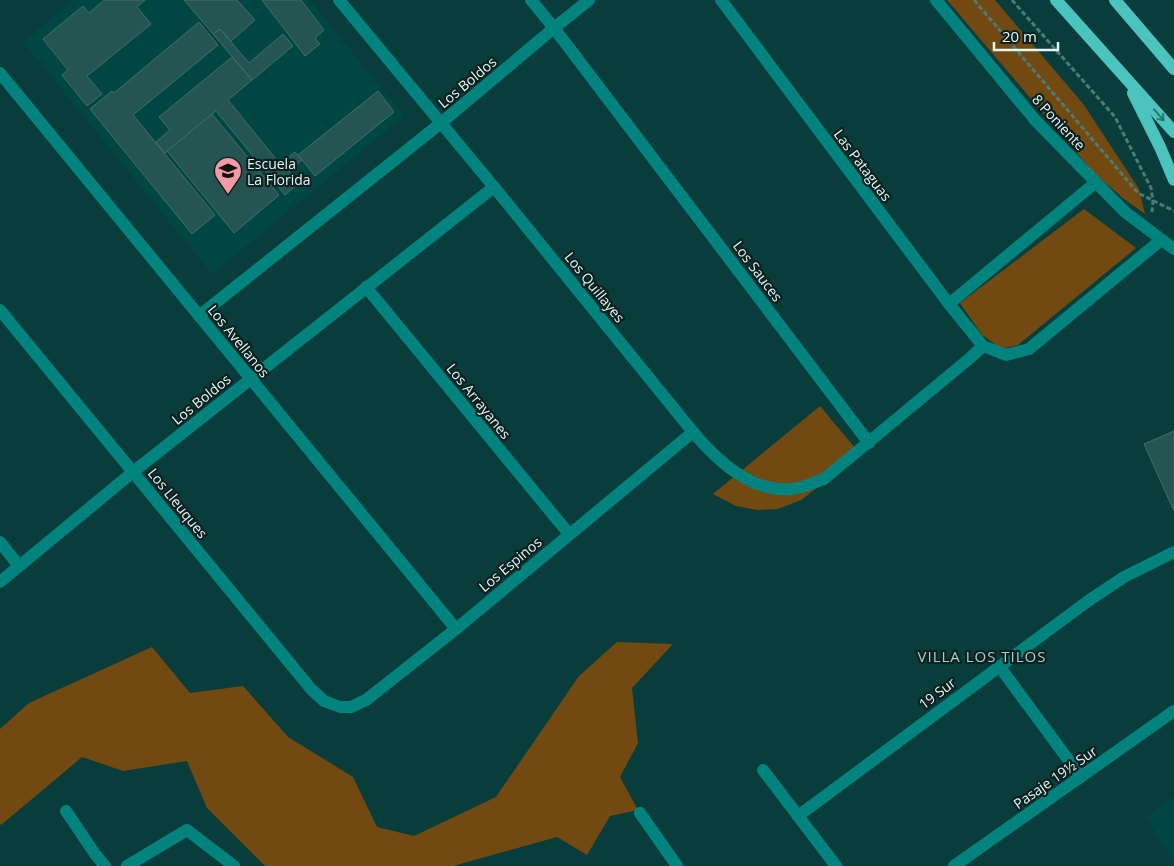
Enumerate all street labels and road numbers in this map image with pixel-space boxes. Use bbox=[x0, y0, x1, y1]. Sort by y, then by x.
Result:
street label: Los Boldos bbox=[434, 52, 500, 112]
street label: 8 Poniente bbox=[1028, 90, 1090, 154]
street label: Las Pataguas bbox=[830, 125, 896, 205]
street label: Los Sauces bbox=[729, 237, 787, 305]
street label: Los Quillayes bbox=[561, 248, 629, 326]
street label: Los Avellanos bbox=[204, 301, 274, 382]
street label: Los Arrayanes bbox=[443, 359, 516, 443]
street label: Los Boldos bbox=[168, 369, 235, 429]
street label: Los Lleuques bbox=[144, 464, 212, 542]
street label: Los Espinos bbox=[475, 532, 546, 596]
street label: 19 Sur bbox=[915, 673, 960, 713]
street label: Pasaje 19½ Sur bbox=[1009, 741, 1101, 813]

